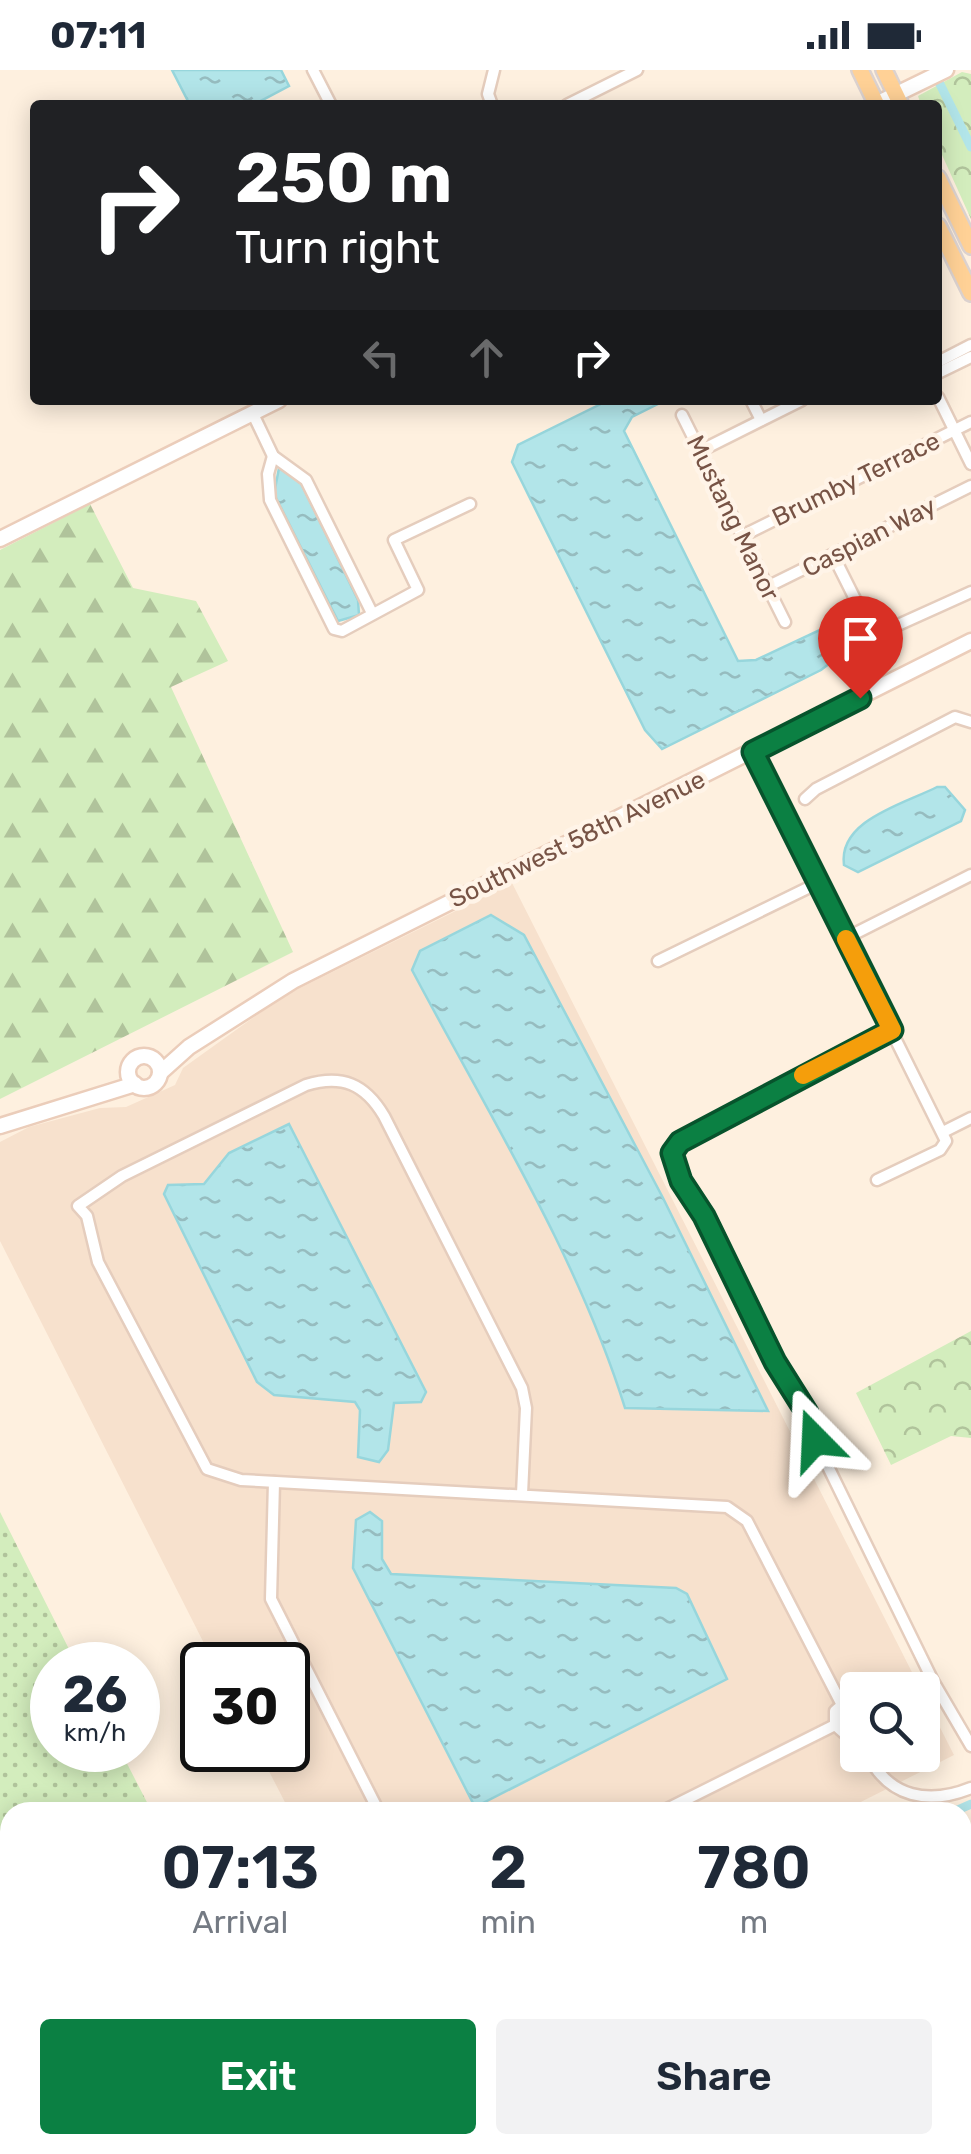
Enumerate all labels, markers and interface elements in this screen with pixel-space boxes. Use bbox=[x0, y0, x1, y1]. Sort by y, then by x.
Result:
text: 07:11 bbox=[50, 12, 146, 58]
text: 250 m bbox=[235, 137, 452, 220]
icon: right bbox=[70, 140, 200, 270]
text: Turn right bbox=[235, 221, 439, 274]
icon: left bbox=[354, 330, 409, 385]
icon: ahead bbox=[459, 330, 514, 385]
icon: right bbox=[564, 330, 619, 385]
street label: Brumby Terrace bbox=[767, 426, 945, 532]
street label: Mustang Manor bbox=[681, 431, 786, 606]
street label: Caspian Way bbox=[798, 491, 941, 583]
pin bbox=[818, 596, 903, 699]
icon: arrive bbox=[833, 611, 888, 666]
street label: Southwest 58th Avenue bbox=[444, 764, 710, 914]
position arrow bbox=[763, 1388, 867, 1492]
speed limit sign: 30 bbox=[180, 1642, 310, 1772]
text: 26 bbox=[62, 1665, 128, 1725]
map controls bbox=[840, 1672, 940, 1772]
button: search bbox=[840, 1672, 940, 1772]
text: km/h bbox=[64, 1718, 126, 1747]
text: 07:13 bbox=[161, 1832, 319, 1903]
text: 2 bbox=[489, 1832, 527, 1903]
text: 780 bbox=[697, 1832, 811, 1903]
text: Arrival bbox=[192, 1903, 288, 1941]
text: min bbox=[480, 1903, 536, 1941]
text: m bbox=[740, 1903, 768, 1941]
button: Exit bbox=[40, 2019, 476, 2134]
button: Share bbox=[496, 2019, 932, 2134]

